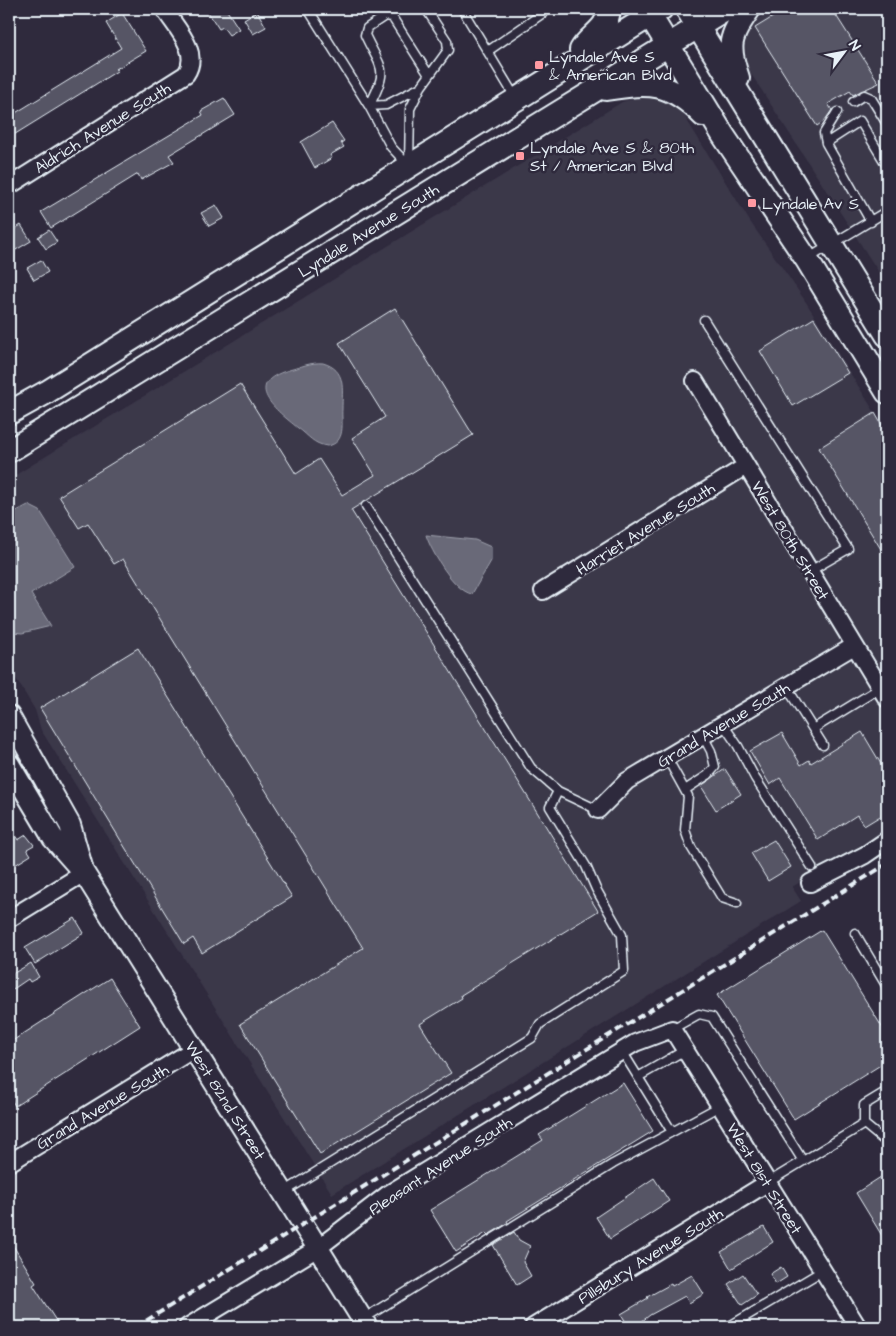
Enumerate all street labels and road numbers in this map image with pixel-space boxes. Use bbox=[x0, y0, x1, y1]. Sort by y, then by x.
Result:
street label: Aldrich Avenue South bbox=[30, 77, 175, 179]
street label: Lyndale Avenue South bbox=[294, 179, 444, 284]
street label: Harriet Avenue South bbox=[572, 477, 719, 580]
street label: West 80th Street bbox=[746, 477, 835, 605]
street label: Grand Avenue South bbox=[653, 677, 794, 773]
street label: West 82nd Street bbox=[180, 1037, 271, 1165]
street label: Grand Avenue South bbox=[32, 1059, 173, 1155]
street label: Pleasant Avenue South bbox=[365, 1111, 517, 1220]
street label: West 81st Street bbox=[721, 1119, 807, 1239]
street label: Pillsbury Avenue South bbox=[574, 1202, 728, 1310]

